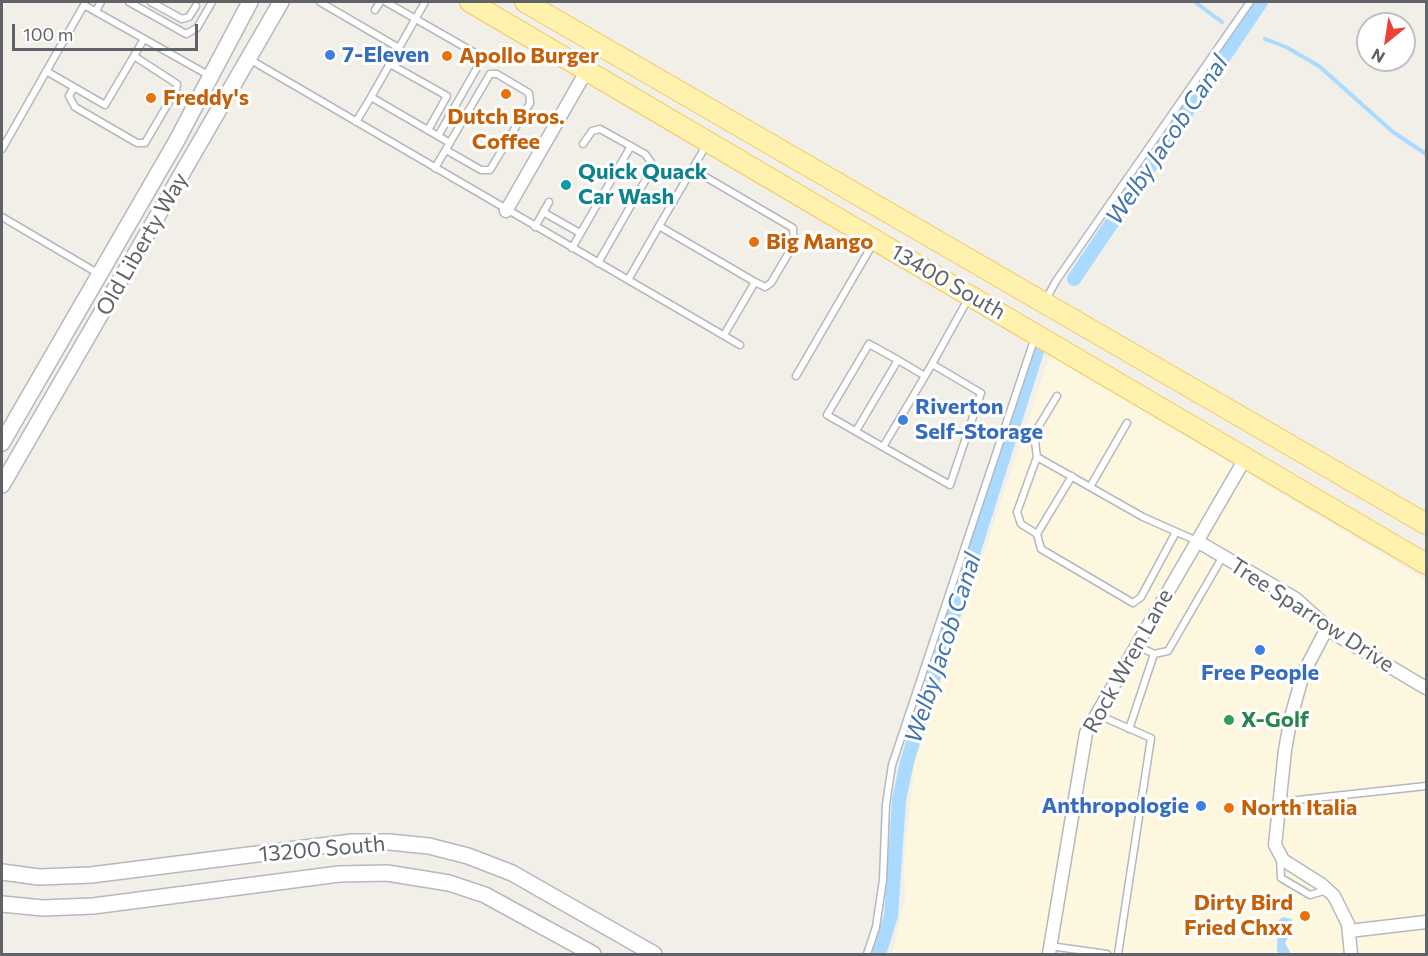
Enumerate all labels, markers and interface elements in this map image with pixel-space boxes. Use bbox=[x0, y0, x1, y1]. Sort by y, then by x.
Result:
scale bar bbox=[15, 12, 201, 50]
north arrow bbox=[1356, 12, 1416, 72]
text: 100 m bbox=[23, 23, 73, 45]
place label: 7-Eleven bbox=[342, 42, 430, 68]
place label: Apollo Burger bbox=[459, 43, 599, 69]
text: N bbox=[1368, 45, 1388, 68]
marker: 7-Eleven bbox=[323, 48, 337, 62]
marker: Apollo Burger bbox=[440, 49, 454, 63]
water label: Welby Jacob Canal bbox=[1100, 50, 1234, 230]
place label: Freddy's bbox=[163, 85, 249, 111]
marker: Dutch Bros. Coffee bbox=[499, 87, 513, 101]
marker: Freddy's bbox=[144, 91, 158, 105]
place label: Dutch Bros. Coffee bbox=[447, 104, 565, 156]
place label: Quick Quack Car Wash bbox=[578, 159, 707, 210]
street label: Old Liberty Way bbox=[90, 168, 194, 320]
marker: Quick Quack Car Wash bbox=[559, 178, 573, 192]
place label: Big Mango bbox=[766, 229, 873, 255]
marker: Big Mango bbox=[747, 235, 761, 249]
street label: 13400 South bbox=[886, 239, 1010, 325]
place label: Riverton Self-Storage bbox=[915, 394, 1043, 446]
marker: Riverton Self-Storage bbox=[896, 413, 910, 427]
water label: Welby Jacob Canal bbox=[899, 549, 987, 747]
street label: Tree Sparrow Drive bbox=[1225, 552, 1399, 678]
street label: Rock Wren Lane bbox=[1078, 584, 1178, 738]
marker: Free People bbox=[1253, 643, 1267, 657]
place label: Free People bbox=[1201, 660, 1319, 686]
place label: X-Golf bbox=[1241, 707, 1309, 733]
marker: X-Golf bbox=[1222, 713, 1236, 727]
place label: Anthropologie bbox=[1041, 793, 1189, 819]
place label: North Italia bbox=[1241, 795, 1357, 821]
marker: Anthropologie bbox=[1194, 799, 1208, 813]
marker: North Italia bbox=[1222, 801, 1236, 815]
street label: 13200 South bbox=[258, 830, 386, 868]
place label: Dirty Bird Fried Chxx bbox=[1184, 890, 1293, 942]
marker: Dirty Bird Fried Chxx bbox=[1298, 909, 1312, 923]

